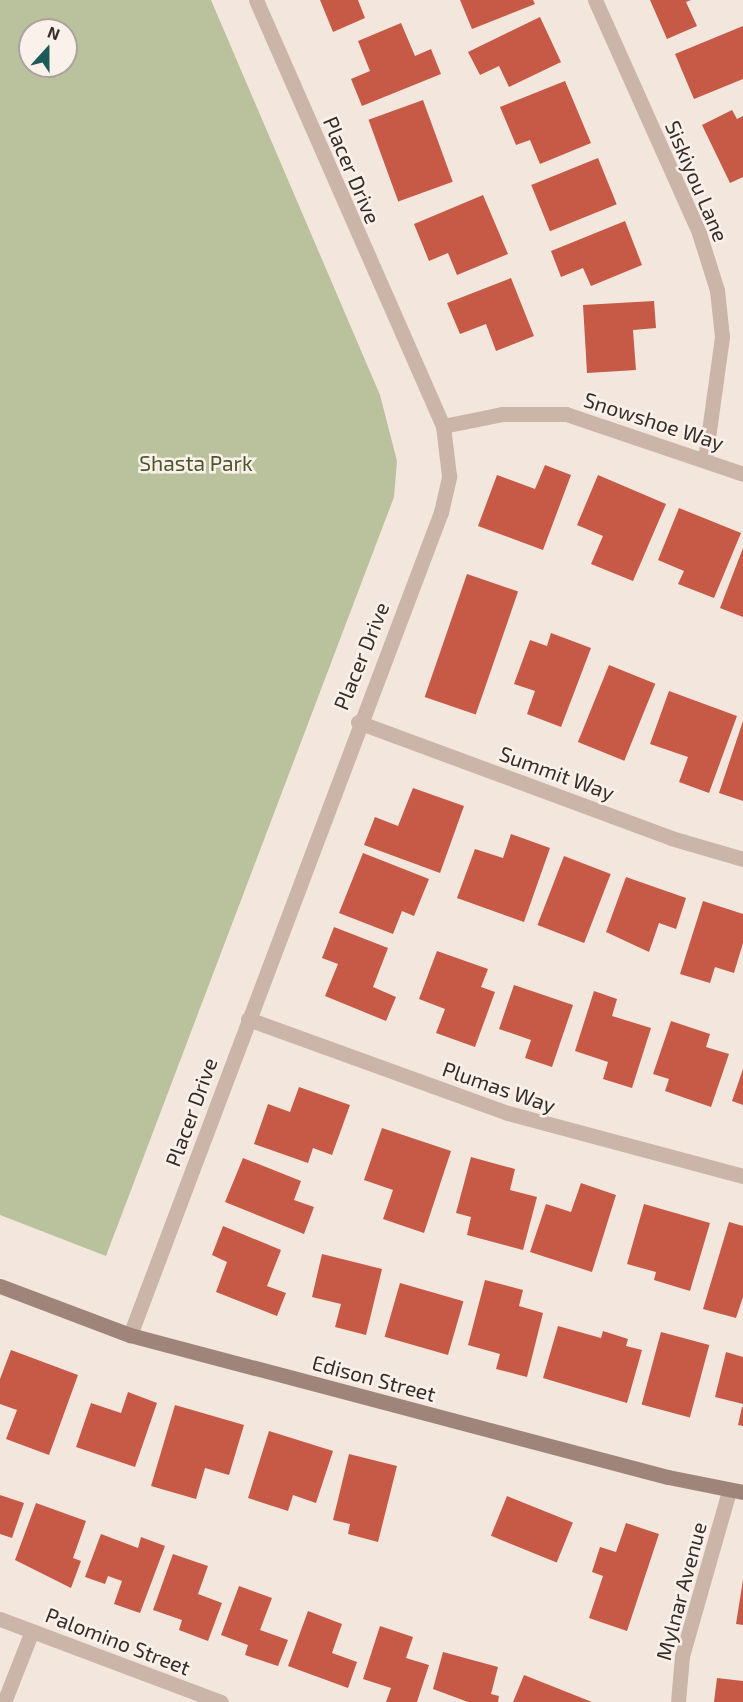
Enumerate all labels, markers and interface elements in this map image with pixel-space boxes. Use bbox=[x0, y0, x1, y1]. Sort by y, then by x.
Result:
north arrow bbox=[18, 18, 78, 78]
text: N bbox=[45, 22, 63, 44]
street label: Placer Drive bbox=[318, 112, 386, 228]
street label: Siskiyou Lane bbox=[660, 117, 734, 245]
street label: Snowshoe Way bbox=[581, 386, 727, 456]
park label: Shasta Park bbox=[139, 450, 253, 476]
street label: Placer Drive bbox=[328, 598, 394, 714]
street label: Summit Way bbox=[496, 741, 618, 805]
street label: Placer Drive bbox=[160, 1054, 222, 1170]
street label: Plumas Way bbox=[439, 1056, 559, 1118]
street label: Edison Street bbox=[309, 1349, 439, 1407]
street label: Mylnar Avenue bbox=[650, 1519, 712, 1663]
street label: Palomino Street bbox=[42, 1602, 194, 1680]

